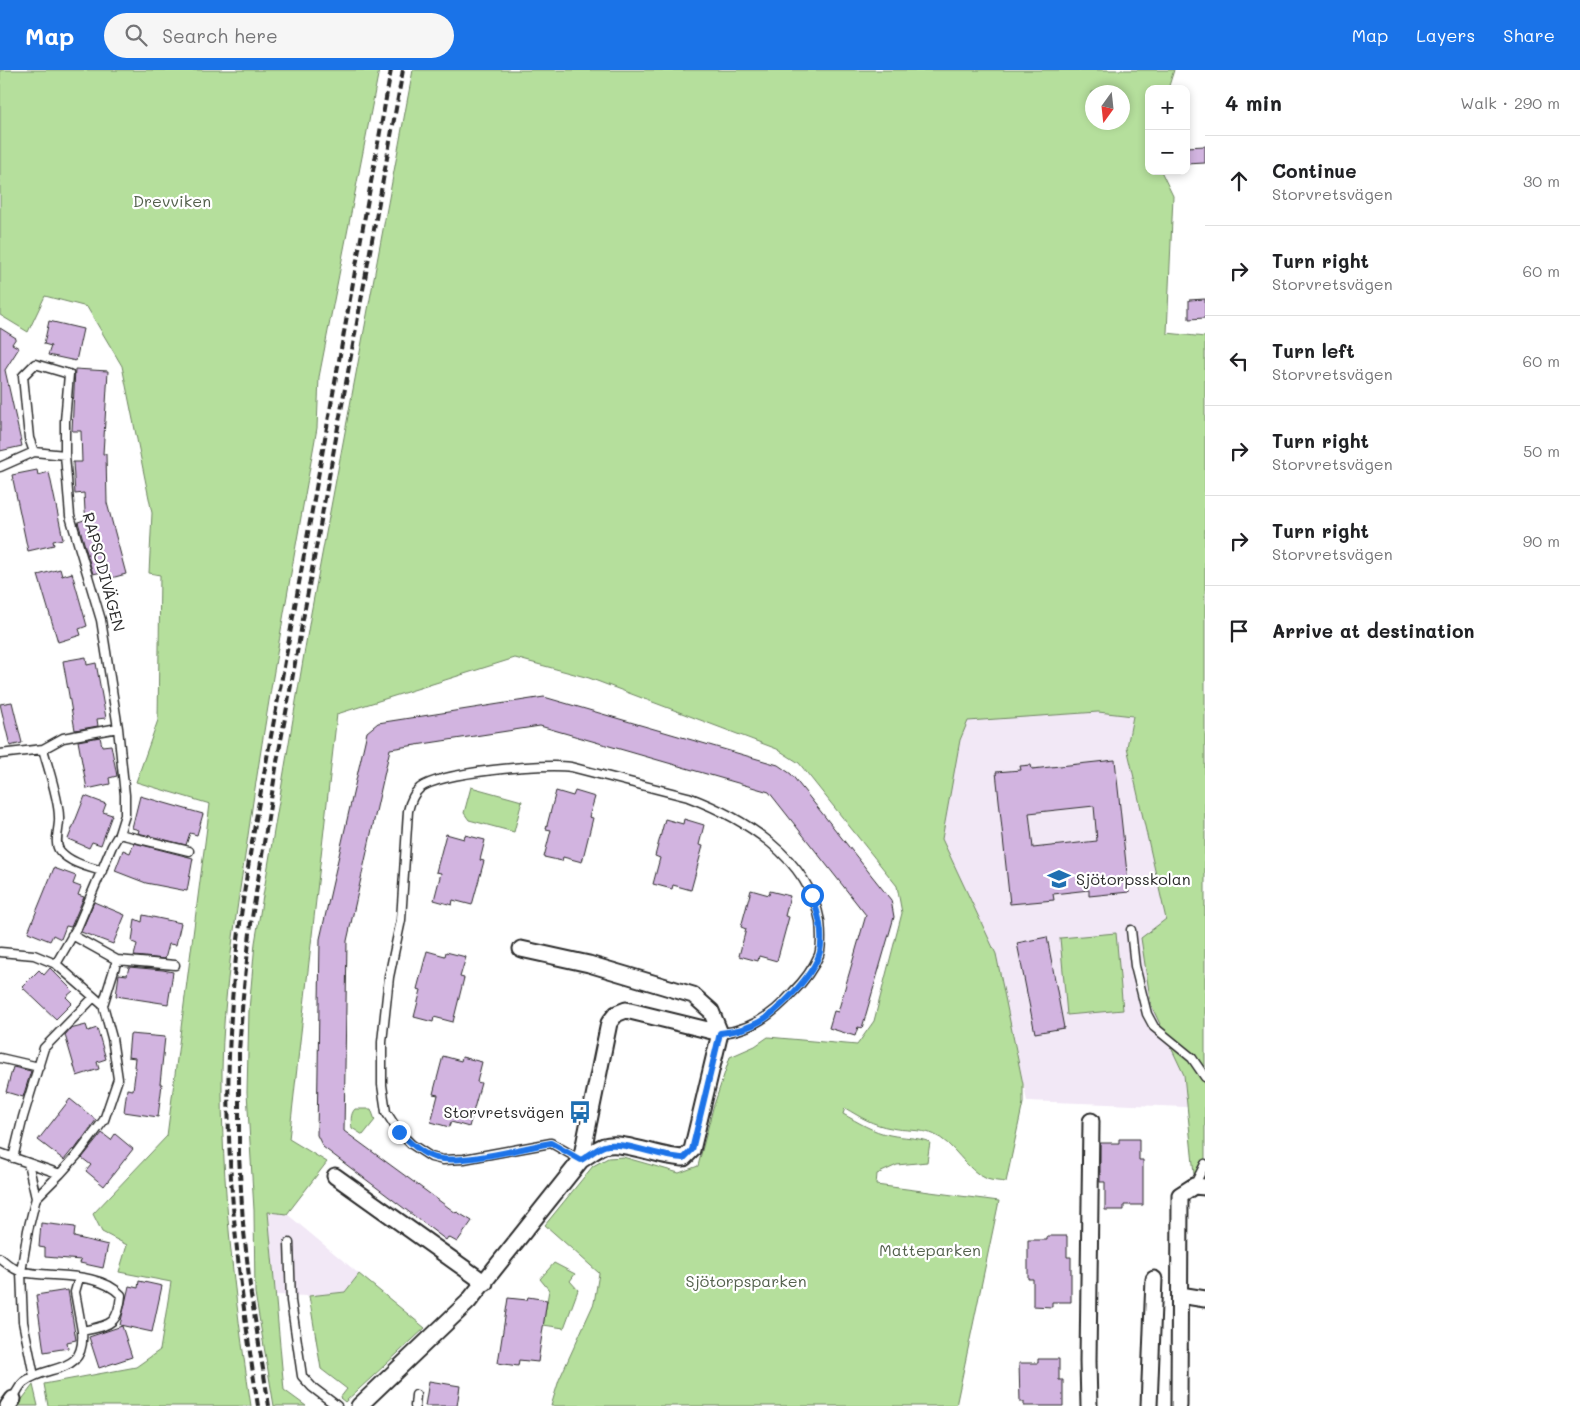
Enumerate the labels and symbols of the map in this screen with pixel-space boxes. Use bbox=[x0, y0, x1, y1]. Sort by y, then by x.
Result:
north arrow bbox=[1085, 85, 1130, 130]
park label: Drevviken bbox=[133, 190, 211, 211]
street label: RAPSODIVÄGEN bbox=[78, 510, 130, 634]
school or university icon: Sjötorpsskolan bbox=[1046, 866, 1072, 892]
place label: Sjötorpsskolan bbox=[1076, 868, 1191, 889]
route start bbox=[801, 884, 824, 907]
bus stop icon: Storvretsvägen bbox=[567, 1099, 593, 1125]
place label: Storvretsvägen bbox=[443, 1101, 564, 1122]
route end bbox=[388, 1121, 411, 1144]
park label: Matteparken bbox=[879, 1239, 981, 1260]
park label: Sjötorpsparken bbox=[685, 1270, 807, 1291]

